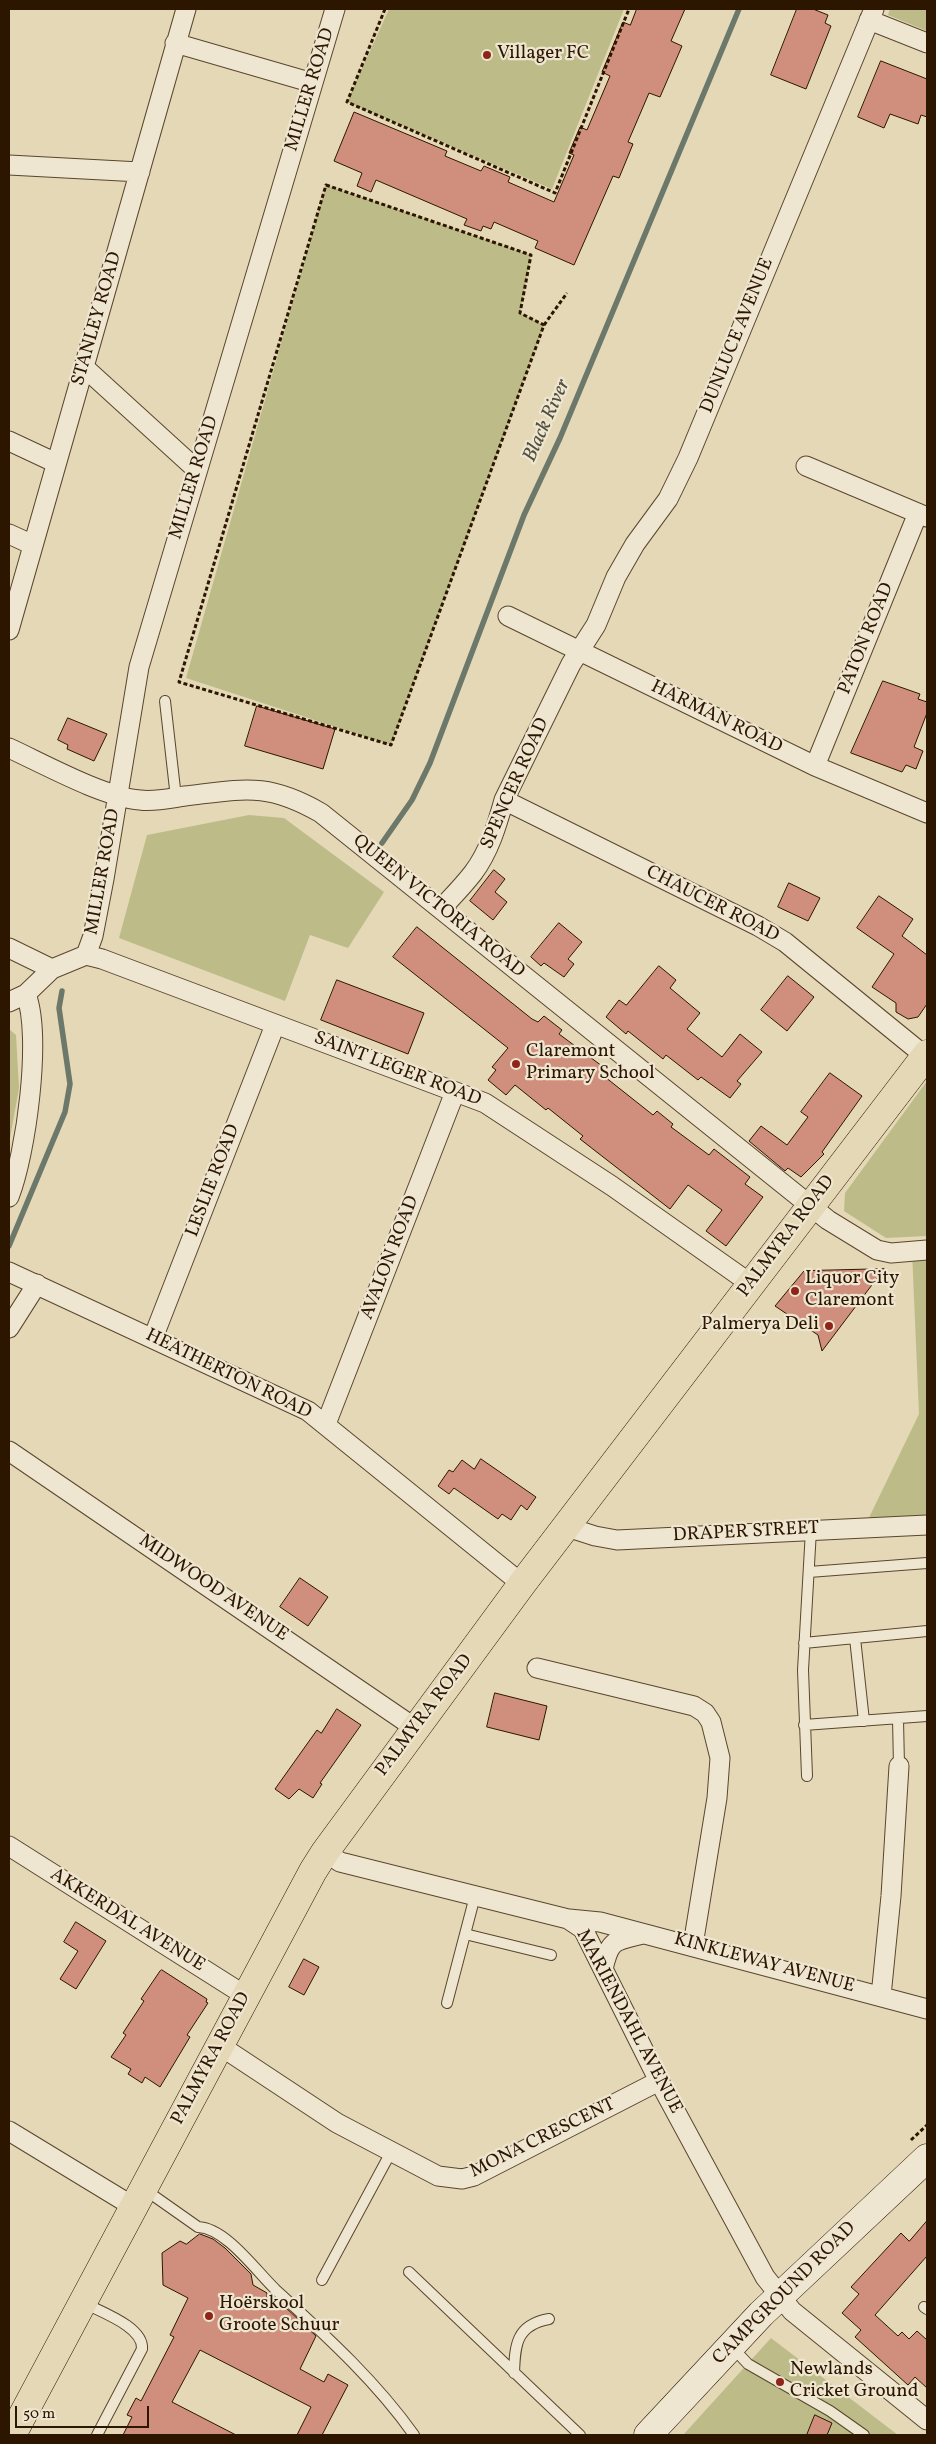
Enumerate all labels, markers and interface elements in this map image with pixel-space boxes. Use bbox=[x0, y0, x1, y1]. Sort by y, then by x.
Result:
street label: MILLER ROAD bbox=[281, 26, 341, 154]
place label: Villager FC bbox=[497, 44, 589, 66]
marker: Villager FC bbox=[481, 49, 493, 61]
street label: STANLEY ROAD bbox=[68, 249, 128, 389]
street label: DUNLUCE AVENUE bbox=[696, 255, 780, 417]
water label: Black River bbox=[519, 376, 577, 466]
street label: MILLER ROAD bbox=[165, 414, 225, 542]
street label: PATON ROAD bbox=[834, 580, 900, 698]
street label: HARMAN ROAD bbox=[647, 676, 785, 760]
street label: SPENCER ROAD bbox=[477, 715, 555, 853]
street label: MILLER ROAD bbox=[82, 807, 126, 937]
street label: QUEEN VICTORIA ROAD bbox=[347, 830, 529, 984]
street label: CHAUCER ROAD bbox=[642, 862, 782, 948]
street label: SAINT LEGER ROAD bbox=[310, 1028, 484, 1112]
place label: Claremont Primary School bbox=[526, 1042, 655, 1086]
marker: Claremont Primary School bbox=[510, 1058, 522, 1070]
street label: LESLIE ROAD bbox=[182, 1121, 246, 1241]
street label: PALMYRA ROAD bbox=[734, 1171, 840, 1303]
street label: AVALON ROAD bbox=[357, 1193, 425, 1323]
place label: Liquor City Claremont bbox=[805, 1269, 899, 1313]
marker: Liquor City Claremont bbox=[789, 1285, 801, 1297]
place label: Palmerya Deli bbox=[701, 1315, 819, 1337]
marker: Palmerya Deli bbox=[823, 1320, 835, 1332]
street label: HEATHERTON ROAD bbox=[141, 1325, 315, 1425]
street label: DRAPER STREET bbox=[672, 1518, 820, 1548]
street label: MIDWOOD AVENUE bbox=[134, 1530, 292, 1648]
street label: PALMYRA ROAD bbox=[372, 1650, 478, 1782]
street label: AKKERDAL AVENUE bbox=[45, 1864, 209, 1978]
street label: MARIENDAHL AVENUE bbox=[570, 1926, 686, 2118]
street label: KINKLEWAY AVENUE bbox=[671, 1929, 857, 1999]
street label: PALMYRA ROAD bbox=[167, 1989, 257, 2129]
street label: MONA CRESCENT bbox=[467, 2094, 619, 2184]
street label: CAMPGROUND ROAD bbox=[709, 2218, 861, 2370]
place label: Hoërskool Groote Schuur bbox=[219, 2294, 340, 2338]
marker: Hoërskool Groote Schuur bbox=[203, 2310, 215, 2322]
place label: Newlands Cricket Ground bbox=[790, 2360, 918, 2404]
marker: Newlands Cricket Ground bbox=[774, 2376, 786, 2388]
scale bar bbox=[18, 2396, 151, 2428]
text: 50 m bbox=[23, 2404, 55, 2425]

